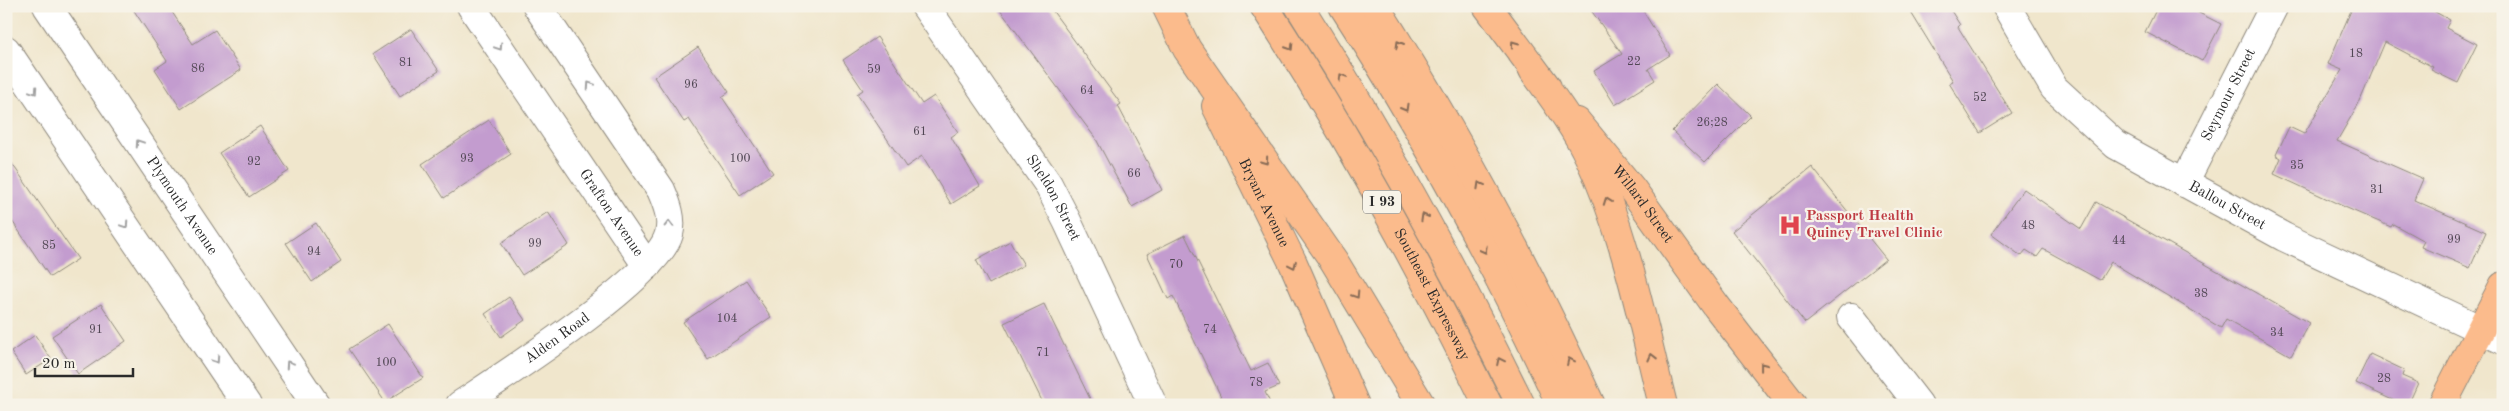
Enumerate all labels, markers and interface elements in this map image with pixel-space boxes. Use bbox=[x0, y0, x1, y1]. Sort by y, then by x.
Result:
one-way arrow bbox=[1511, 40, 1520, 50]
one-way arrow bbox=[492, 41, 502, 50]
one-way arrow bbox=[1395, 41, 1405, 50]
one-way arrow bbox=[1284, 42, 1293, 51]
street label: Seymour Street bbox=[2199, 46, 2259, 143]
house number: 18 bbox=[2349, 48, 2363, 60]
house number: 22 bbox=[1627, 56, 1641, 68]
house number: 81 bbox=[399, 57, 413, 69]
house number: 86 bbox=[191, 63, 205, 75]
house number: 59 bbox=[867, 63, 881, 76]
one-way arrow bbox=[1339, 73, 1349, 82]
house number: 96 bbox=[684, 79, 698, 91]
one-way arrow bbox=[587, 81, 596, 91]
one-way arrow bbox=[28, 85, 37, 94]
house number: 64 bbox=[1080, 85, 1094, 97]
house number: 52 bbox=[1973, 91, 1987, 104]
one-way arrow bbox=[1398, 102, 1408, 111]
house number: 26;28 bbox=[1696, 117, 1728, 129]
house number: 61 bbox=[913, 126, 927, 138]
one-way arrow bbox=[136, 139, 145, 148]
street label: Sheldon Street bbox=[1023, 152, 1083, 243]
house number: 93 bbox=[460, 153, 474, 165]
house number: 100 bbox=[730, 153, 750, 165]
street label: Plymouth Avenue bbox=[143, 154, 220, 258]
one-way arrow bbox=[1259, 155, 1268, 165]
house number: 92 bbox=[247, 156, 261, 168]
street label: Bryant Avenue bbox=[1236, 156, 1292, 250]
house number: 35 bbox=[2290, 159, 2304, 172]
street label: Willard Street bbox=[1608, 162, 1676, 246]
street label: Grafton Avenue bbox=[576, 167, 646, 260]
house number: 66 bbox=[1127, 168, 1141, 180]
street label: Ballou Street bbox=[2186, 179, 2268, 233]
one-way arrow bbox=[1476, 182, 1486, 191]
house number: 31 bbox=[2370, 184, 2384, 196]
road number: I 93 bbox=[1363, 190, 1401, 213]
one-way arrow bbox=[1603, 197, 1613, 206]
place label: Passport Health Quincy Travel Clinic bbox=[1806, 209, 1943, 241]
hospital icon: Passport Health Quincy Travel Clinic bbox=[1777, 212, 1803, 238]
one-way arrow bbox=[1420, 214, 1430, 223]
one-way arrow bbox=[119, 219, 128, 229]
one-way arrow bbox=[664, 220, 674, 228]
house number: 48 bbox=[2021, 220, 2035, 232]
street label: Southeast Expressway bbox=[1391, 226, 1472, 363]
house number: 99 bbox=[2447, 234, 2461, 246]
house number: 44 bbox=[2112, 235, 2126, 247]
house number: 99 bbox=[528, 238, 542, 250]
house number: 85 bbox=[42, 239, 56, 252]
one-way arrow bbox=[1478, 244, 1488, 253]
house number: 94 bbox=[307, 246, 321, 258]
house number: 70 bbox=[1169, 259, 1183, 271]
one-way arrow bbox=[1287, 260, 1298, 269]
house number: 38 bbox=[2194, 288, 2208, 300]
one-way arrow bbox=[1349, 290, 1359, 299]
street label: Alden Road bbox=[522, 310, 593, 367]
house number: 104 bbox=[717, 313, 737, 325]
house number: 91 bbox=[89, 324, 103, 336]
house number: 74 bbox=[1203, 324, 1217, 336]
house number: 34 bbox=[2270, 327, 2284, 339]
scale bar bbox=[35, 346, 132, 378]
house number: 71 bbox=[1036, 347, 1050, 359]
one-way arrow bbox=[1647, 353, 1658, 362]
one-way arrow bbox=[210, 354, 219, 363]
text: 20 m bbox=[42, 357, 76, 372]
house number: 100 bbox=[376, 357, 396, 369]
one-way arrow bbox=[1495, 357, 1506, 366]
one-way arrow bbox=[1566, 357, 1577, 366]
one-way arrow bbox=[286, 361, 295, 370]
one-way arrow bbox=[1760, 363, 1768, 372]
house number: 28 bbox=[2377, 373, 2391, 385]
house number: 78 bbox=[1249, 377, 1263, 389]

